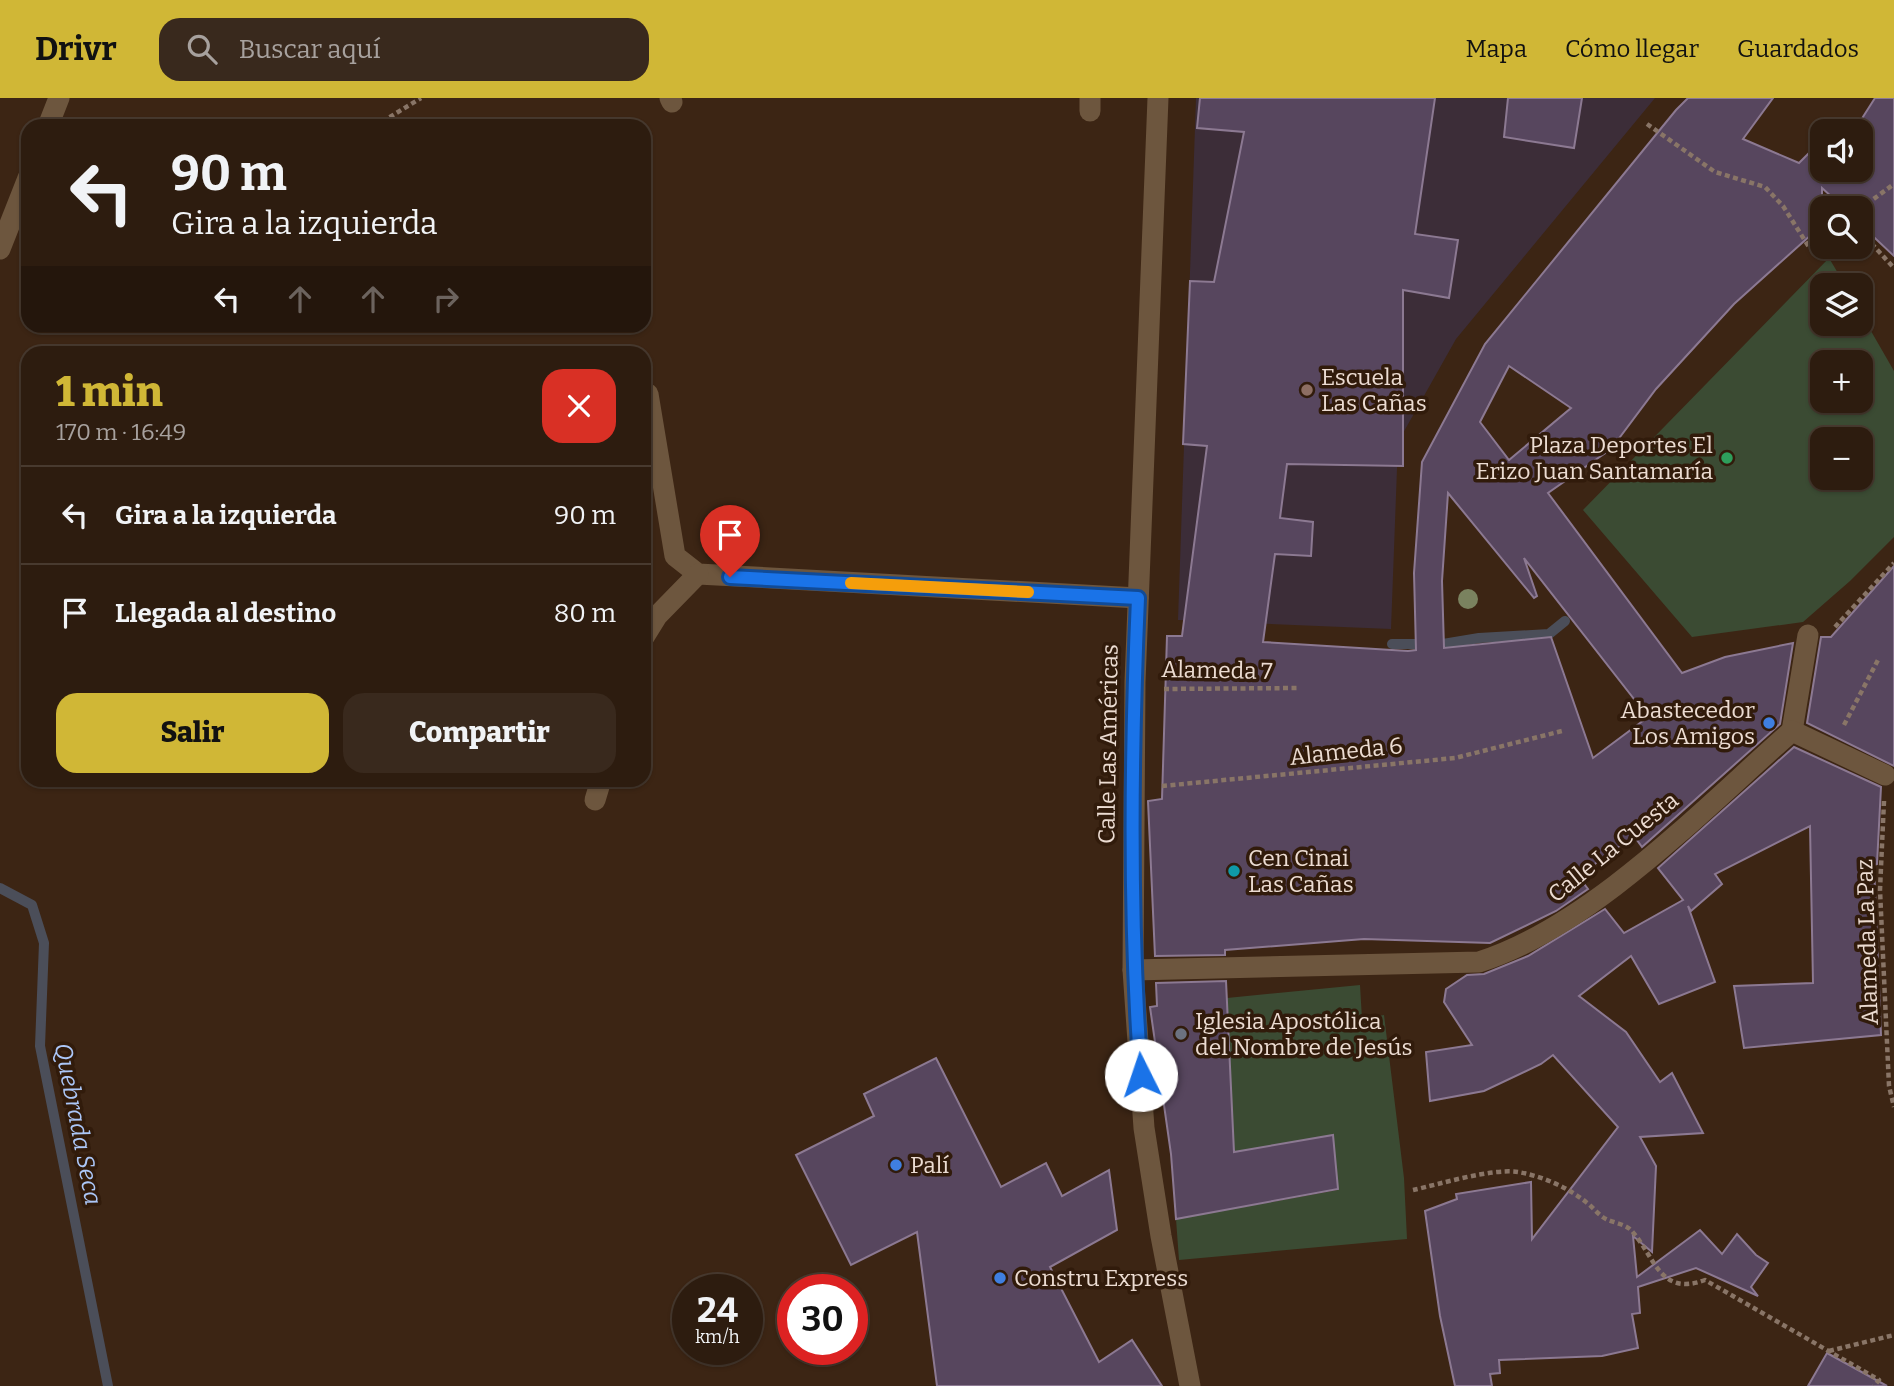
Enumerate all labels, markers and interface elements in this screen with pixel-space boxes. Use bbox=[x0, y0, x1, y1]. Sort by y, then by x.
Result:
search box bbox=[159, 18, 649, 81]
text: Drivr bbox=[35, 29, 117, 69]
icon: search bbox=[183, 30, 221, 68]
text: Buscar aquí bbox=[239, 34, 380, 65]
text: Mapa bbox=[1466, 35, 1527, 63]
text: Cómo llegar bbox=[1565, 35, 1699, 63]
text: Guardados bbox=[1737, 35, 1859, 63]
map controls bbox=[1810, 119, 1873, 490]
button: sound bbox=[1810, 119, 1873, 182]
text: 90 m bbox=[171, 144, 287, 203]
icon: left bbox=[56, 147, 147, 238]
button: search bbox=[1810, 196, 1873, 259]
text: Gira a la izquierda bbox=[171, 204, 438, 242]
button: layers bbox=[1810, 273, 1873, 336]
icon: left bbox=[208, 280, 246, 318]
icon: ahead bbox=[281, 280, 319, 318]
icon: ahead bbox=[354, 280, 392, 318]
icon: right bbox=[427, 280, 465, 318]
button: + bbox=[1810, 350, 1873, 413]
place label: Escuela Las Cañas bbox=[1321, 363, 1427, 417]
text: 1 min bbox=[56, 367, 163, 417]
button: close bbox=[542, 369, 616, 443]
marker: Escuela Las Cañas bbox=[1299, 382, 1315, 398]
text: 170 m · 16:49 bbox=[56, 418, 186, 446]
button: − bbox=[1810, 427, 1873, 490]
place label: Plaza Deportes El Erizo Juan Santamaría bbox=[1475, 431, 1713, 485]
marker: Plaza Deportes El Erizo Juan Santamaría bbox=[1719, 450, 1735, 466]
icon: left bbox=[56, 496, 94, 534]
text: Gira a la izquierda bbox=[115, 500, 337, 531]
text: 90 m bbox=[554, 500, 616, 531]
pin bbox=[700, 505, 760, 577]
icon: arrive bbox=[711, 516, 749, 554]
icon: arrive bbox=[56, 594, 94, 632]
text: Llegada al destino bbox=[115, 598, 336, 629]
text: 80 m bbox=[554, 598, 616, 629]
street label: Calle Las Américas bbox=[1092, 644, 1124, 844]
street label: Alameda 7 bbox=[1161, 655, 1273, 685]
button: Salir bbox=[56, 693, 329, 773]
button: Compartir bbox=[343, 693, 616, 773]
place label: Abastecedor Los Amigos bbox=[1621, 696, 1755, 750]
marker: Abastecedor Los Amigos bbox=[1761, 715, 1777, 731]
street label: Alameda 6 bbox=[1288, 731, 1404, 771]
street label: Calle La Cuesta bbox=[1542, 786, 1684, 908]
place label: Cen Cinai Las Cañas bbox=[1248, 844, 1354, 898]
street label: Alameda La Paz bbox=[1850, 858, 1884, 1026]
marker: Cen Cinai Las Cañas bbox=[1226, 863, 1242, 879]
place label: Iglesia Apostólica del Nombre de Jesús bbox=[1195, 1007, 1413, 1061]
marker: Iglesia Apostólica del Nombre de Jesús bbox=[1173, 1026, 1189, 1042]
position arrow bbox=[1104, 1038, 1178, 1112]
water label: Quebrada Seca bbox=[49, 1041, 107, 1207]
place label: Palí bbox=[910, 1151, 949, 1179]
marker: Palí bbox=[888, 1157, 904, 1173]
place label: Constru Express bbox=[1014, 1264, 1188, 1292]
marker: Constru Express bbox=[992, 1270, 1008, 1286]
speed limit sign: 30 bbox=[777, 1274, 868, 1365]
text: 24 bbox=[697, 1289, 738, 1331]
text: km/h bbox=[695, 1326, 740, 1348]

